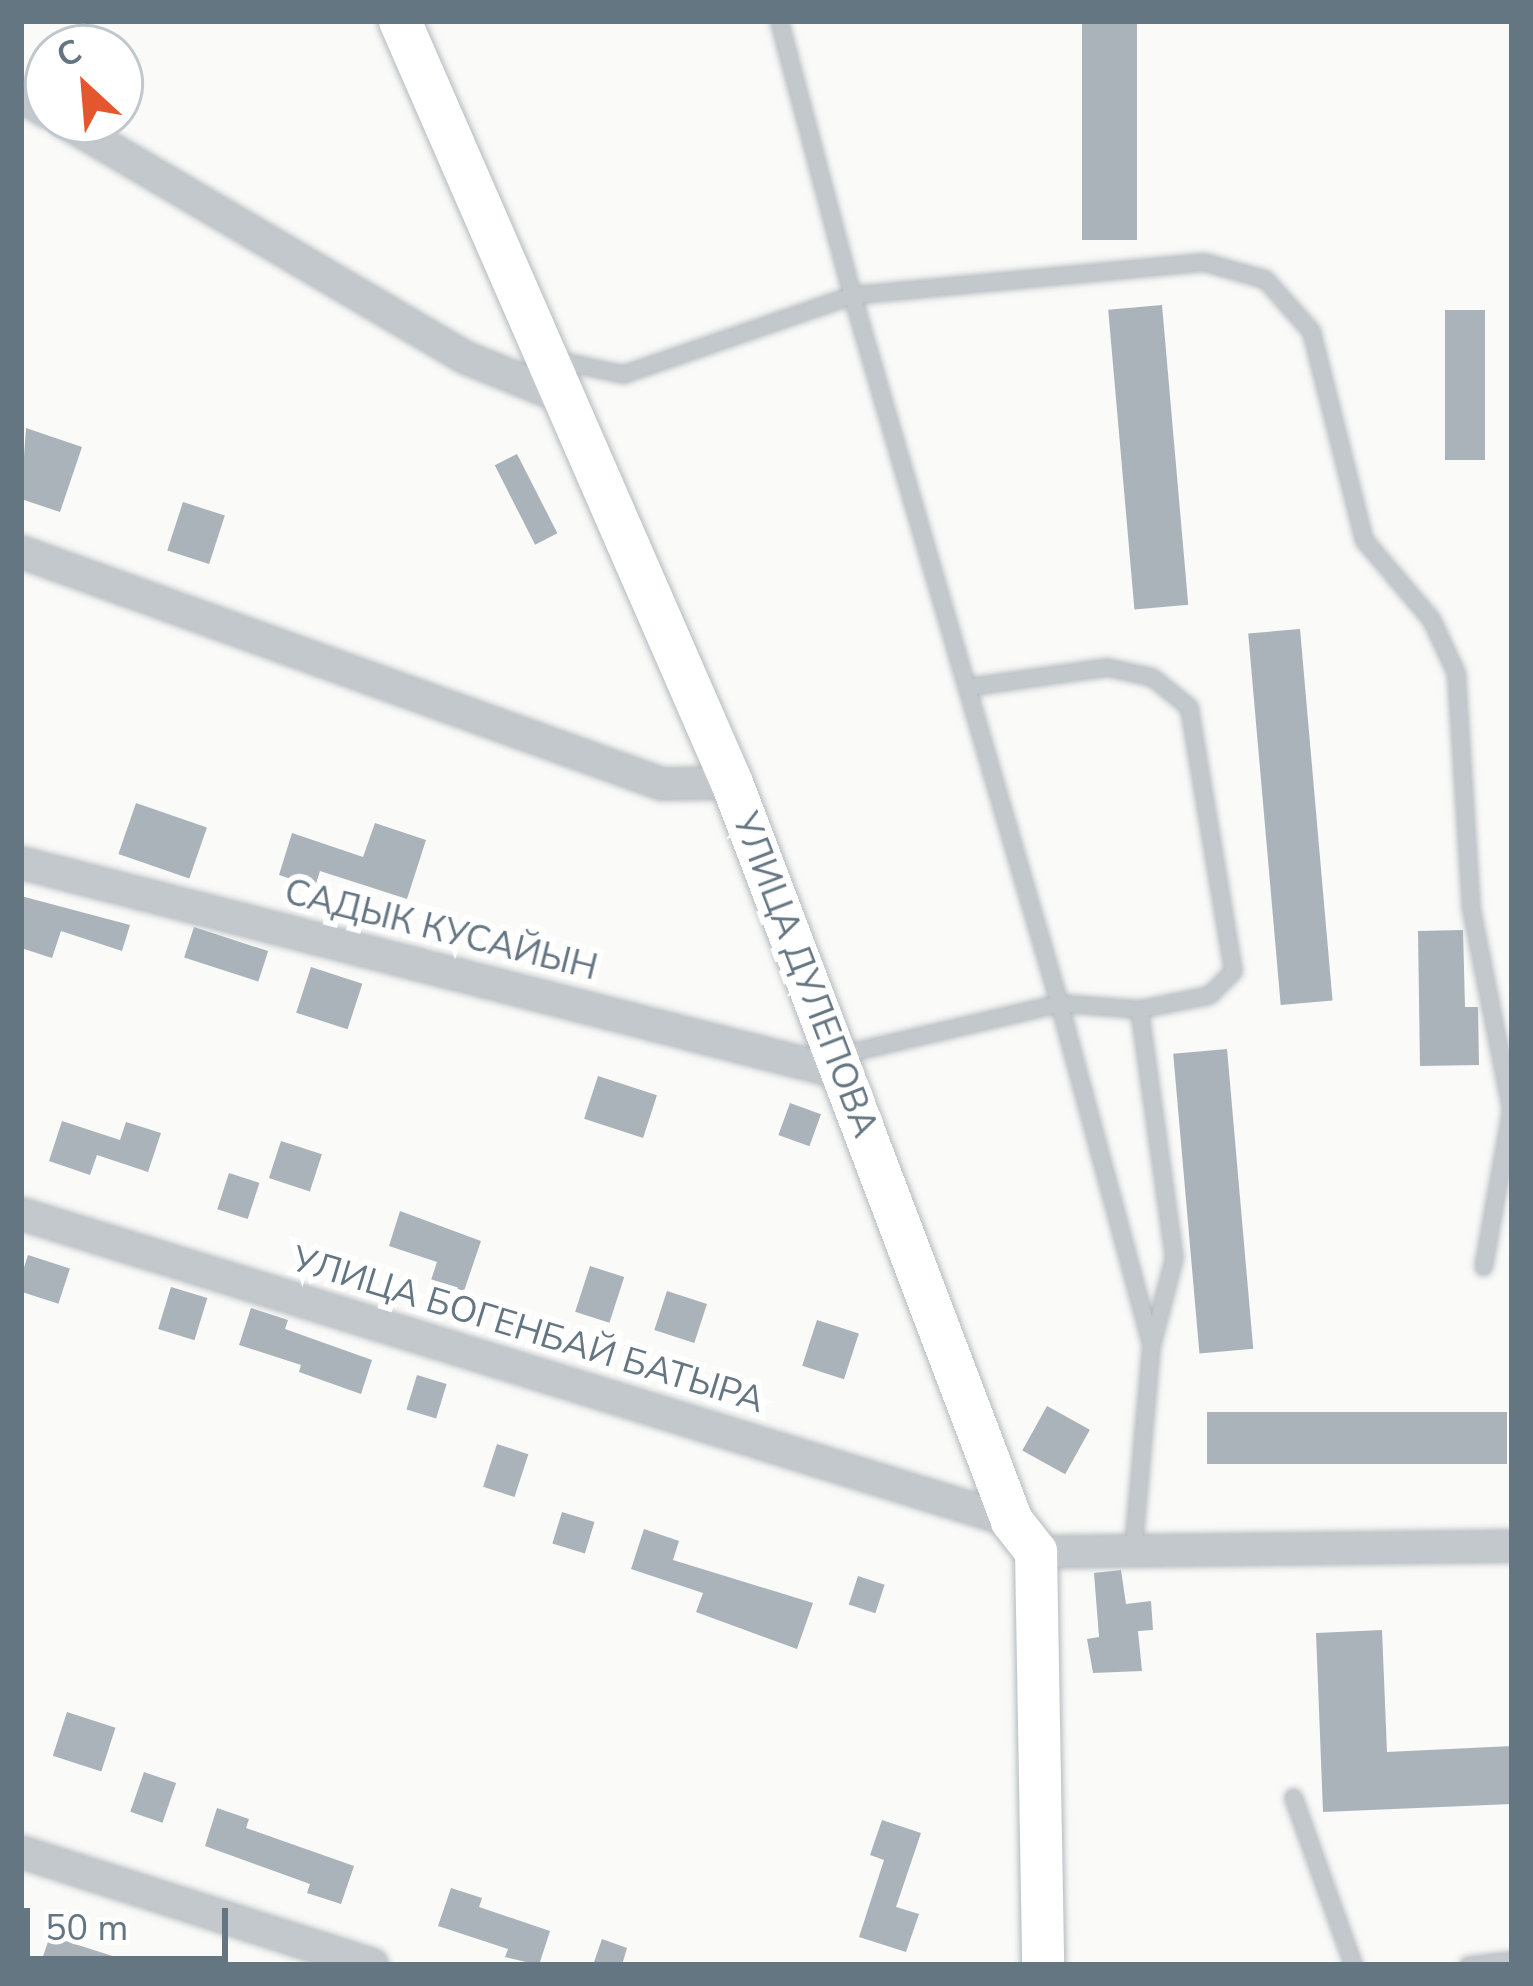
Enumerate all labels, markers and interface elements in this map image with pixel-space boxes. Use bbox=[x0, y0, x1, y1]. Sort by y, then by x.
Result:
north arrow bbox=[24, 24, 144, 144]
text: С bbox=[49, 29, 89, 79]
street label: УЛИЦА ДУЛЕПОВА bbox=[723, 807, 887, 1143]
street label: САДЫК КУСАЙЫН bbox=[280, 870, 602, 990]
street label: УЛИЦА БОГЕНБАЙ БАТЫРА bbox=[287, 1238, 769, 1422]
scale bar bbox=[30, 1884, 234, 1958]
text: 50 m bbox=[45, 1904, 128, 1953]

